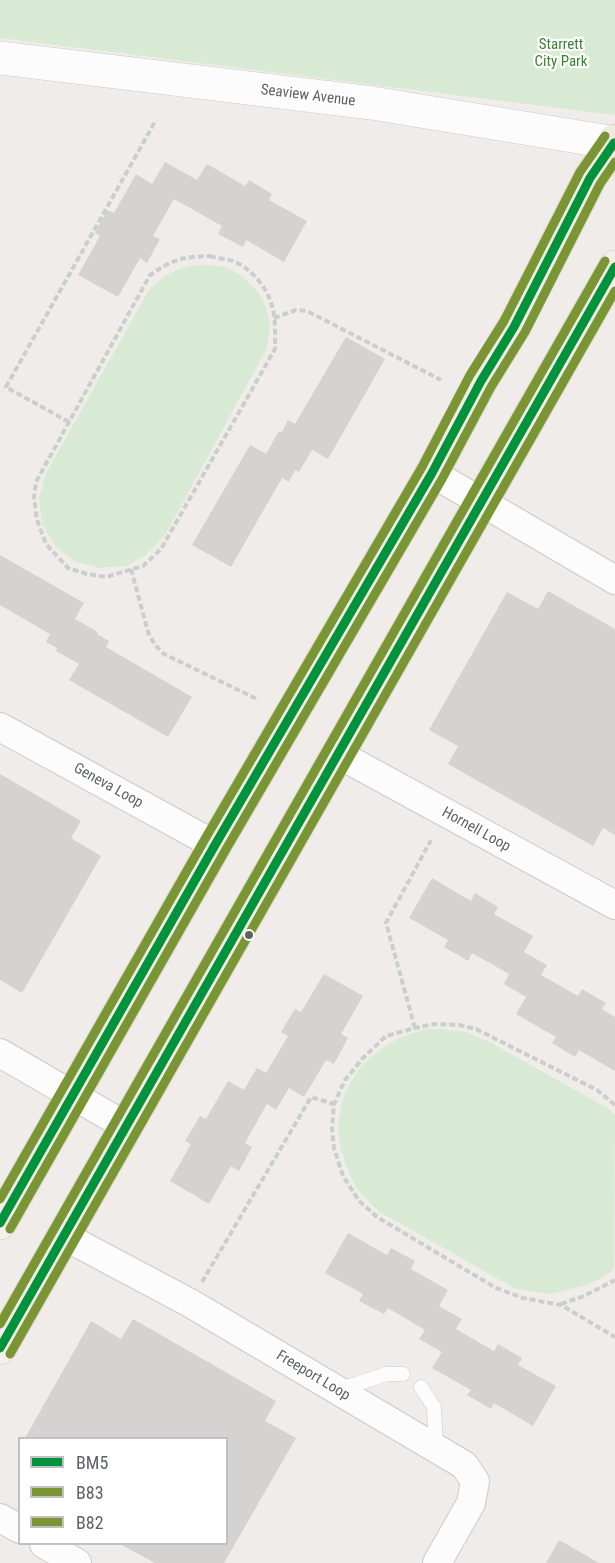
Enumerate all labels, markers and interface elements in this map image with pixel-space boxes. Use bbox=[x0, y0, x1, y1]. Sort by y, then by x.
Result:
park label: Starrett City Park bbox=[535, 36, 587, 71]
street label: Seaview Avenue bbox=[260, 81, 356, 111]
street label: Geneva Loop bbox=[70, 760, 146, 812]
street label: Hornell Loop bbox=[439, 804, 513, 856]
unlabelled marker bbox=[243, 929, 255, 941]
street label: Freeport Loop bbox=[273, 1347, 353, 1405]
legend bbox=[18, 1437, 228, 1545]
text: BM5 bbox=[76, 1452, 108, 1473]
text: B83 bbox=[76, 1482, 104, 1503]
text: B82 bbox=[76, 1512, 104, 1533]

